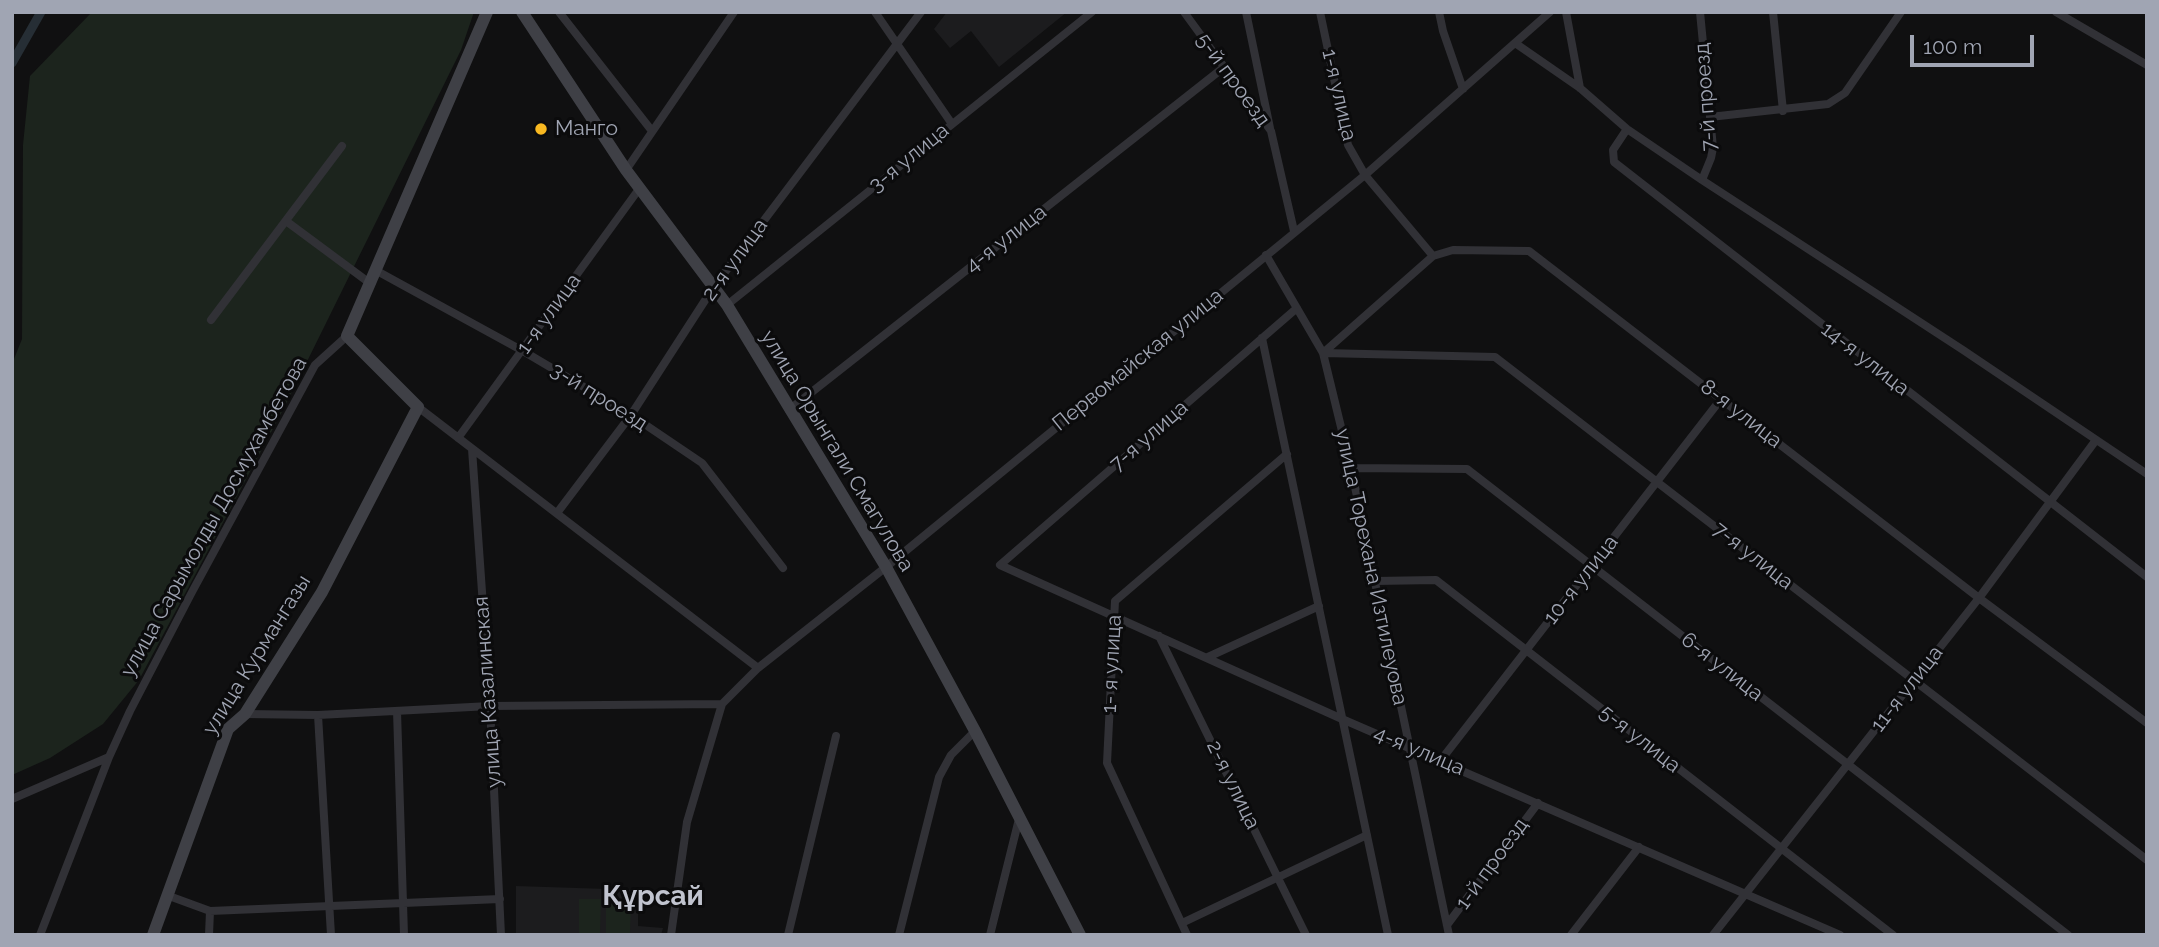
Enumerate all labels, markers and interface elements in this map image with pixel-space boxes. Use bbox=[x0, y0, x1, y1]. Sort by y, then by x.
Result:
scale bar bbox=[1914, 21, 2038, 65]
street label: 5-й проезд bbox=[1191, 28, 1275, 132]
text: 100 m bbox=[1923, 34, 1982, 59]
street label: 7-й проезд bbox=[1690, 42, 1722, 152]
street label: 1-я улица bbox=[1316, 47, 1362, 143]
place label: Манго bbox=[555, 116, 618, 142]
street label: 3-я улица bbox=[864, 118, 954, 198]
marker: Манго bbox=[533, 121, 549, 137]
street label: 4-я улица bbox=[960, 200, 1052, 278]
street label: 2-я улица bbox=[697, 214, 773, 306]
street label: 1-я улица bbox=[511, 269, 587, 359]
street label: Первомайская улица bbox=[1048, 283, 1228, 437]
street label: 14-я улица bbox=[1816, 317, 1914, 401]
street label: улица Орынгали Смагулова bbox=[755, 326, 919, 576]
street label: улица Сарымолды Досмухамбетова bbox=[115, 353, 313, 681]
street label: 3-й проезд bbox=[546, 357, 652, 437]
street label: 8-я улица bbox=[1695, 374, 1787, 454]
street label: 7-я улица bbox=[1105, 395, 1193, 477]
street label: улица Торехана Изтилеуова bbox=[1329, 426, 1413, 708]
street label: 7-я улица bbox=[1708, 517, 1798, 595]
street label: 10-я улица bbox=[1538, 530, 1624, 630]
street label: улица Курмангазы bbox=[198, 570, 316, 740]
street label: улица Казалинская bbox=[469, 595, 507, 789]
street label: 1- я улица bbox=[1097, 614, 1127, 714]
street label: 6-я улица bbox=[1676, 627, 1768, 707]
street label: 11-я улица bbox=[1866, 641, 1948, 737]
street label: 5-я улица bbox=[1594, 700, 1686, 778]
street label: 4-я улица bbox=[1370, 721, 1468, 781]
street label: 2-я улица bbox=[1201, 737, 1265, 833]
street label: 1-й проезд bbox=[1450, 813, 1534, 915]
district label: Құрсай bbox=[602, 880, 704, 914]

